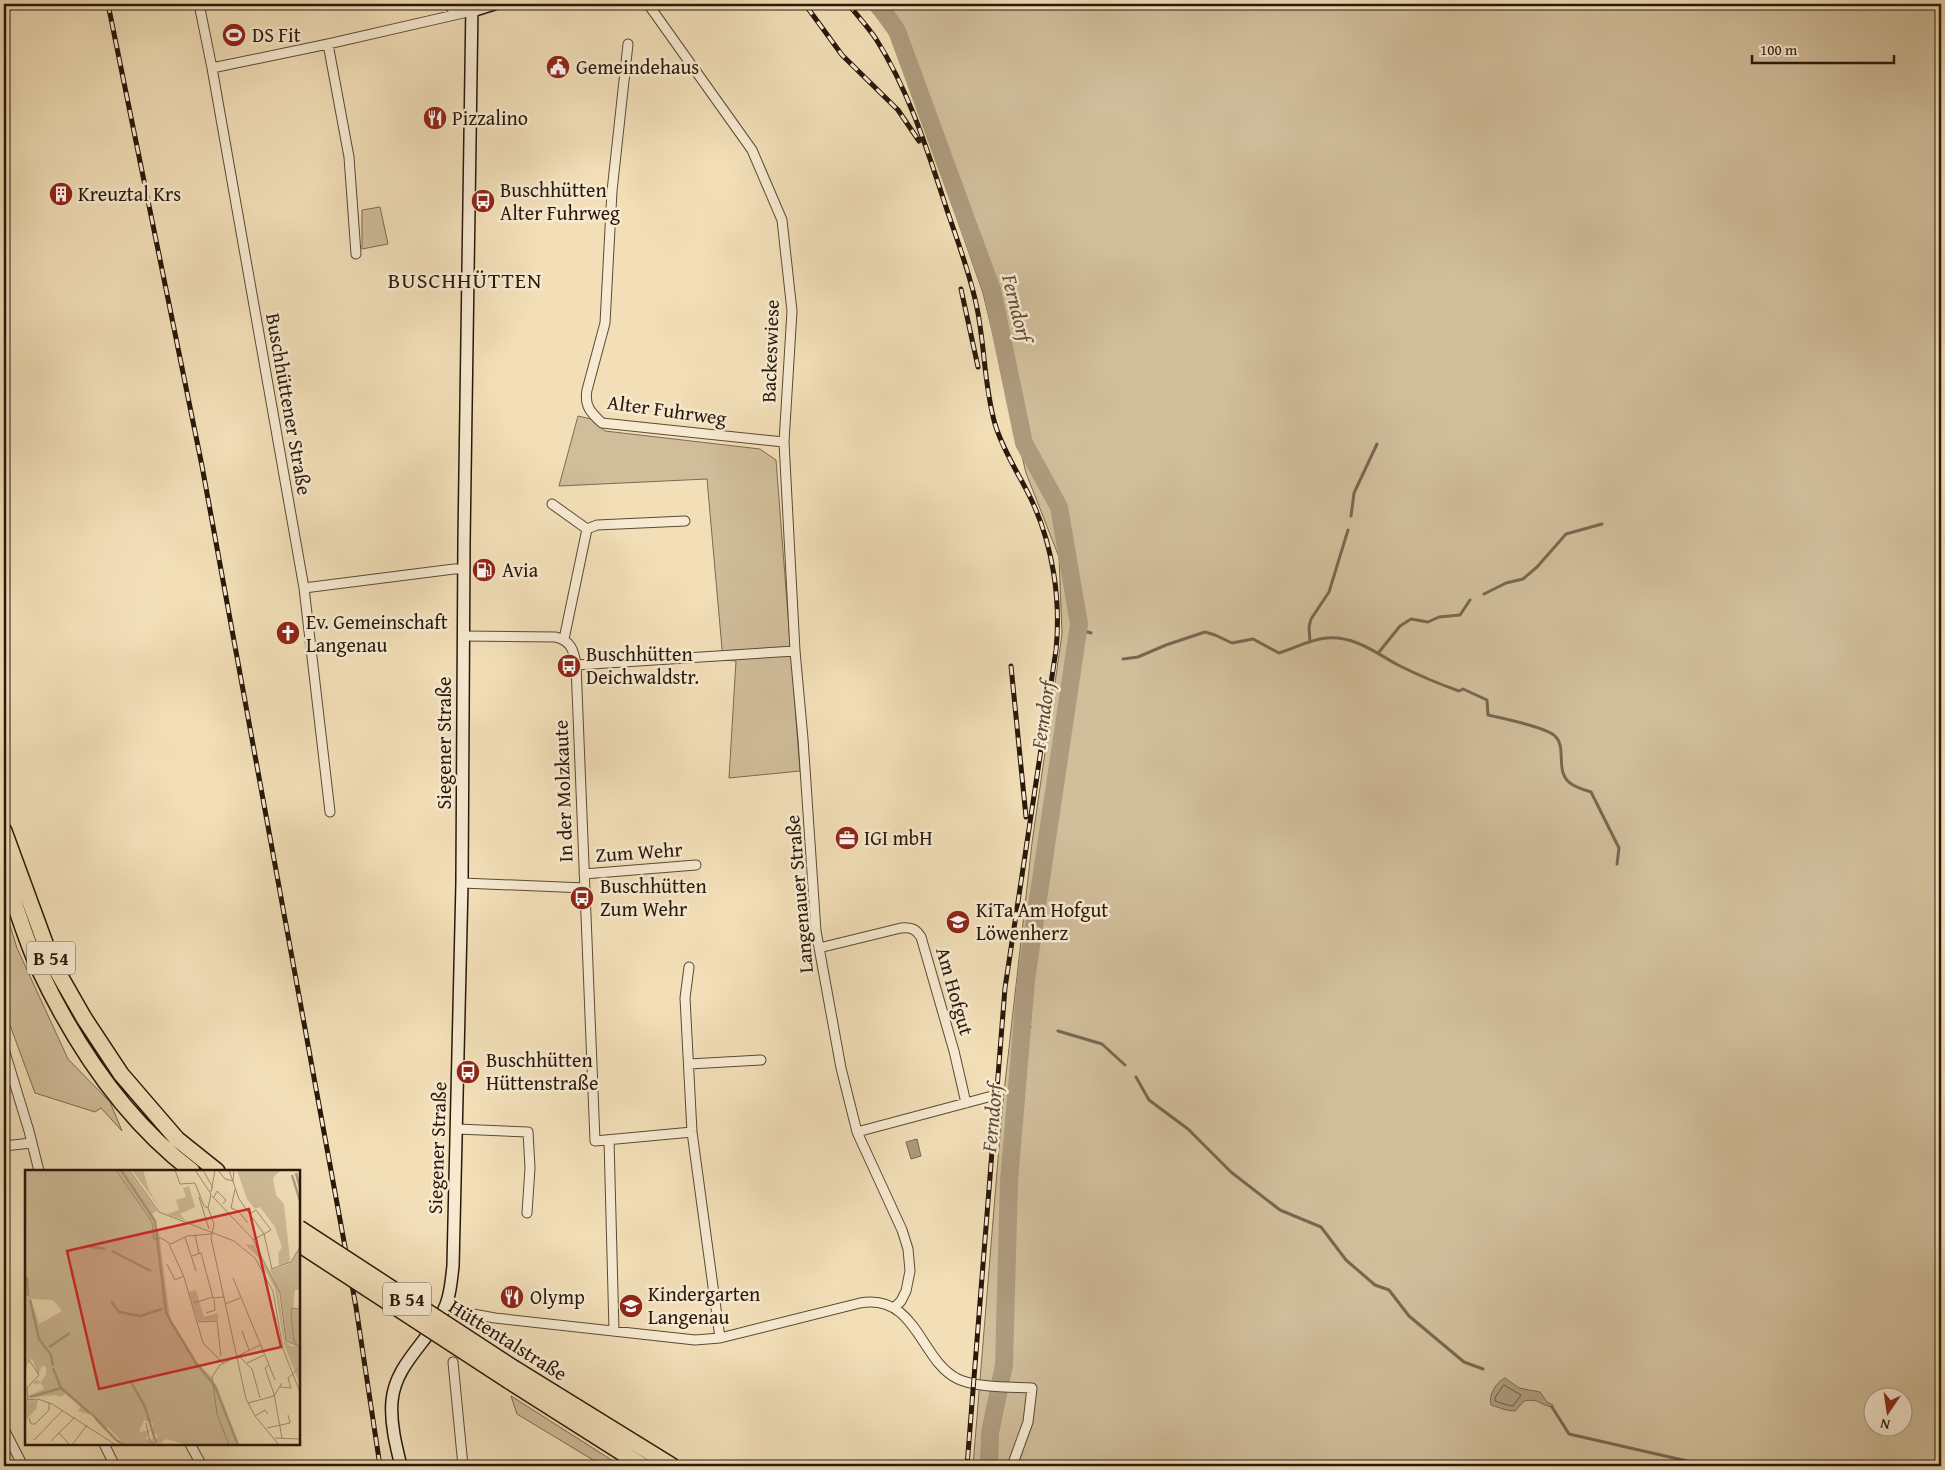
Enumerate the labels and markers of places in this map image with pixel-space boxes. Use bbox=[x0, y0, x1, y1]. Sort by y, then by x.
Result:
place label: DS Fit bbox=[252, 20, 301, 49]
sports icon: DS Fit bbox=[221, 22, 247, 48]
place label: Gemeindehaus bbox=[576, 52, 699, 81]
public building icon: Gemeindehaus bbox=[545, 54, 571, 80]
place label: Pizzalino bbox=[452, 103, 528, 132]
restaurant icon: Pizzalino bbox=[422, 105, 448, 131]
place label: Buschhütten Alter Fuhrweg bbox=[500, 175, 620, 227]
place label: Kreuztal Krs bbox=[78, 179, 181, 208]
building icon: Kreuztal Krs bbox=[48, 181, 74, 207]
bus stop icon: Buschhütten Alter Fuhrweg bbox=[470, 188, 496, 214]
place label: Avia bbox=[502, 555, 539, 584]
fuel station icon: Avia bbox=[471, 557, 497, 583]
place label: Ev. Gemeinschaft Langenau bbox=[306, 607, 448, 659]
church icon: Ev. Gemeinschaft Langenau bbox=[275, 620, 301, 646]
place label: Buschhütten Deichwaldstr. bbox=[586, 639, 699, 691]
bus stop icon: Buschhütten Deichwaldstr. bbox=[556, 653, 582, 679]
place label: IGI mbH bbox=[864, 823, 932, 852]
office icon: IGI mbH bbox=[834, 825, 860, 851]
place label: Buschhütten Zum Wehr bbox=[600, 871, 707, 923]
bus stop icon: Buschhütten Zum Wehr bbox=[569, 885, 595, 911]
place label: KiTa Am Hofgut Löwenherz bbox=[976, 895, 1108, 947]
school or university icon: KiTa Am Hofgut Löwenherz bbox=[945, 909, 971, 935]
place label: Buschhütten Hüttenstraße bbox=[486, 1045, 598, 1097]
bus stop icon: Buschhütten Hüttenstraße bbox=[455, 1059, 481, 1085]
place label: Kindergarten Langenau bbox=[648, 1279, 760, 1331]
place label: Olymp bbox=[530, 1282, 585, 1311]
restaurant icon: Olymp bbox=[499, 1284, 525, 1310]
school or university icon: Kindergarten Langenau bbox=[618, 1293, 644, 1319]

